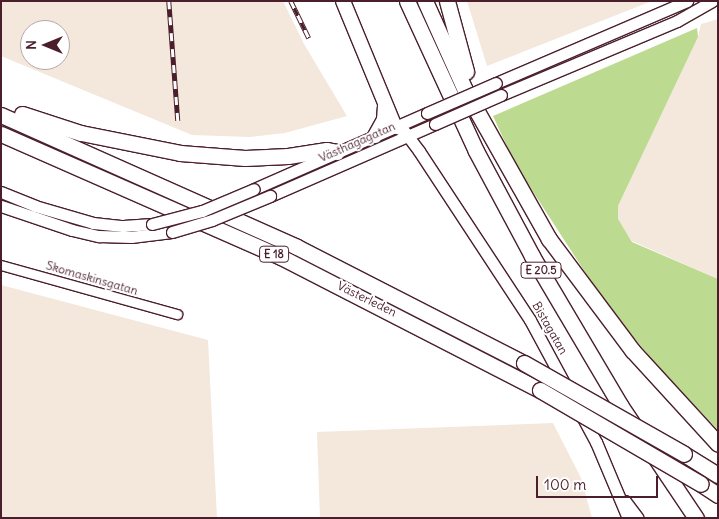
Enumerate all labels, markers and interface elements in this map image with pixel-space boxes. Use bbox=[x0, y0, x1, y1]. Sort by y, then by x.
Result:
north arrow bbox=[20, 20, 70, 70]
text: N bbox=[22, 40, 40, 50]
street label: Västhagagatan bbox=[317, 119, 397, 165]
road number: E 18 bbox=[259, 245, 289, 262]
street label: Skomaskinsgatan bbox=[44, 258, 140, 298]
road number: E 20.5 bbox=[520, 262, 562, 278]
street label: Västerleden bbox=[335, 278, 399, 320]
street label: Bistagatan bbox=[529, 299, 571, 357]
scale bar bbox=[539, 466, 662, 498]
text: 100 m bbox=[544, 475, 586, 494]

